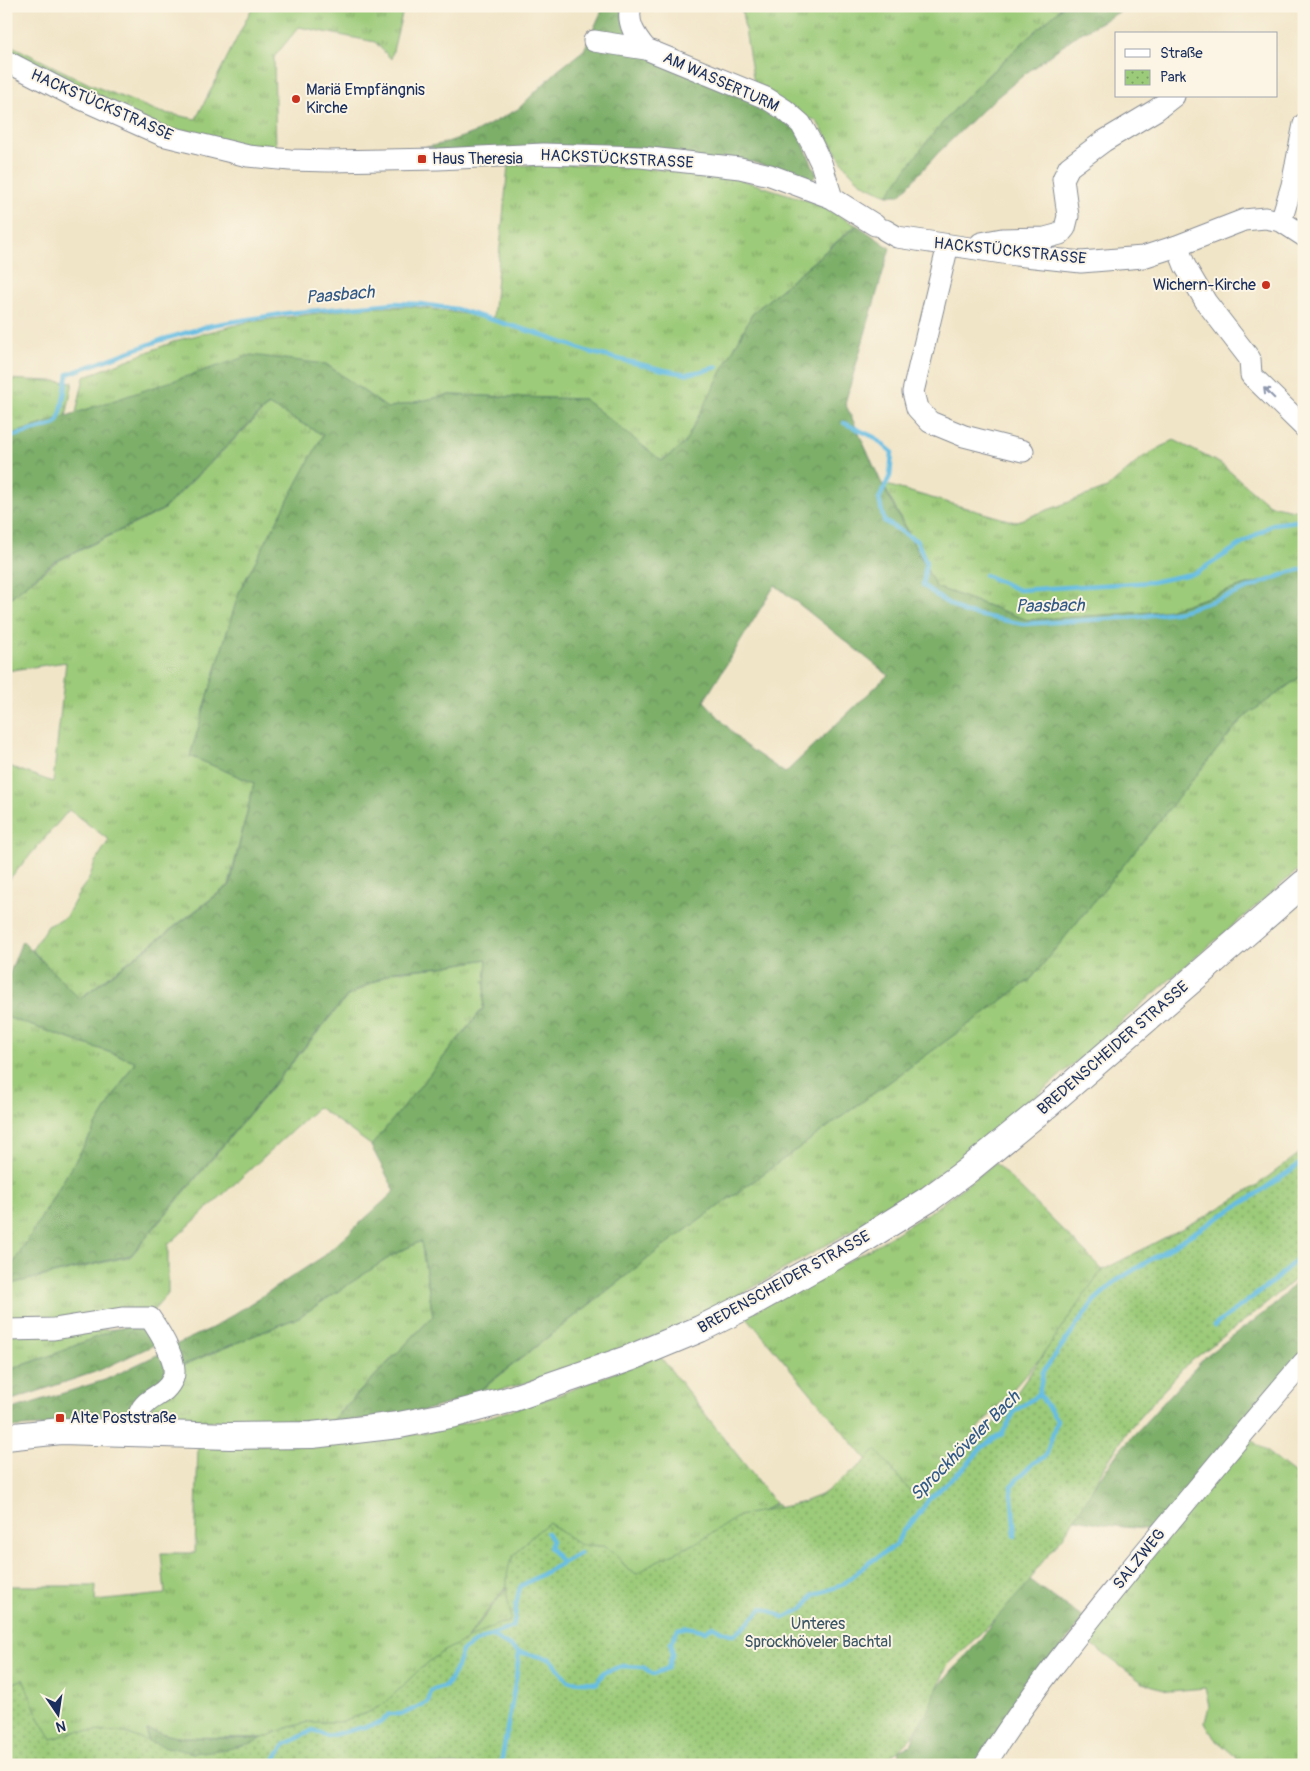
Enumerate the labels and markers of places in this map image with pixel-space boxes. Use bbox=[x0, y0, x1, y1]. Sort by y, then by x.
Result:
place label: Mariä Empfängnis Kirche bbox=[306, 80, 425, 118]
marker: Mariä Empfängnis Kirche bbox=[290, 93, 302, 105]
place label: Haus Theresia bbox=[432, 149, 523, 169]
marker: Haus Theresia bbox=[416, 153, 428, 165]
place label: Wichern-Kirche bbox=[1153, 275, 1256, 295]
marker: Wichern-Kirche bbox=[1260, 279, 1272, 291]
place label: Alte Poststraße bbox=[70, 1408, 176, 1428]
marker: Alte Poststraße bbox=[54, 1412, 66, 1424]

